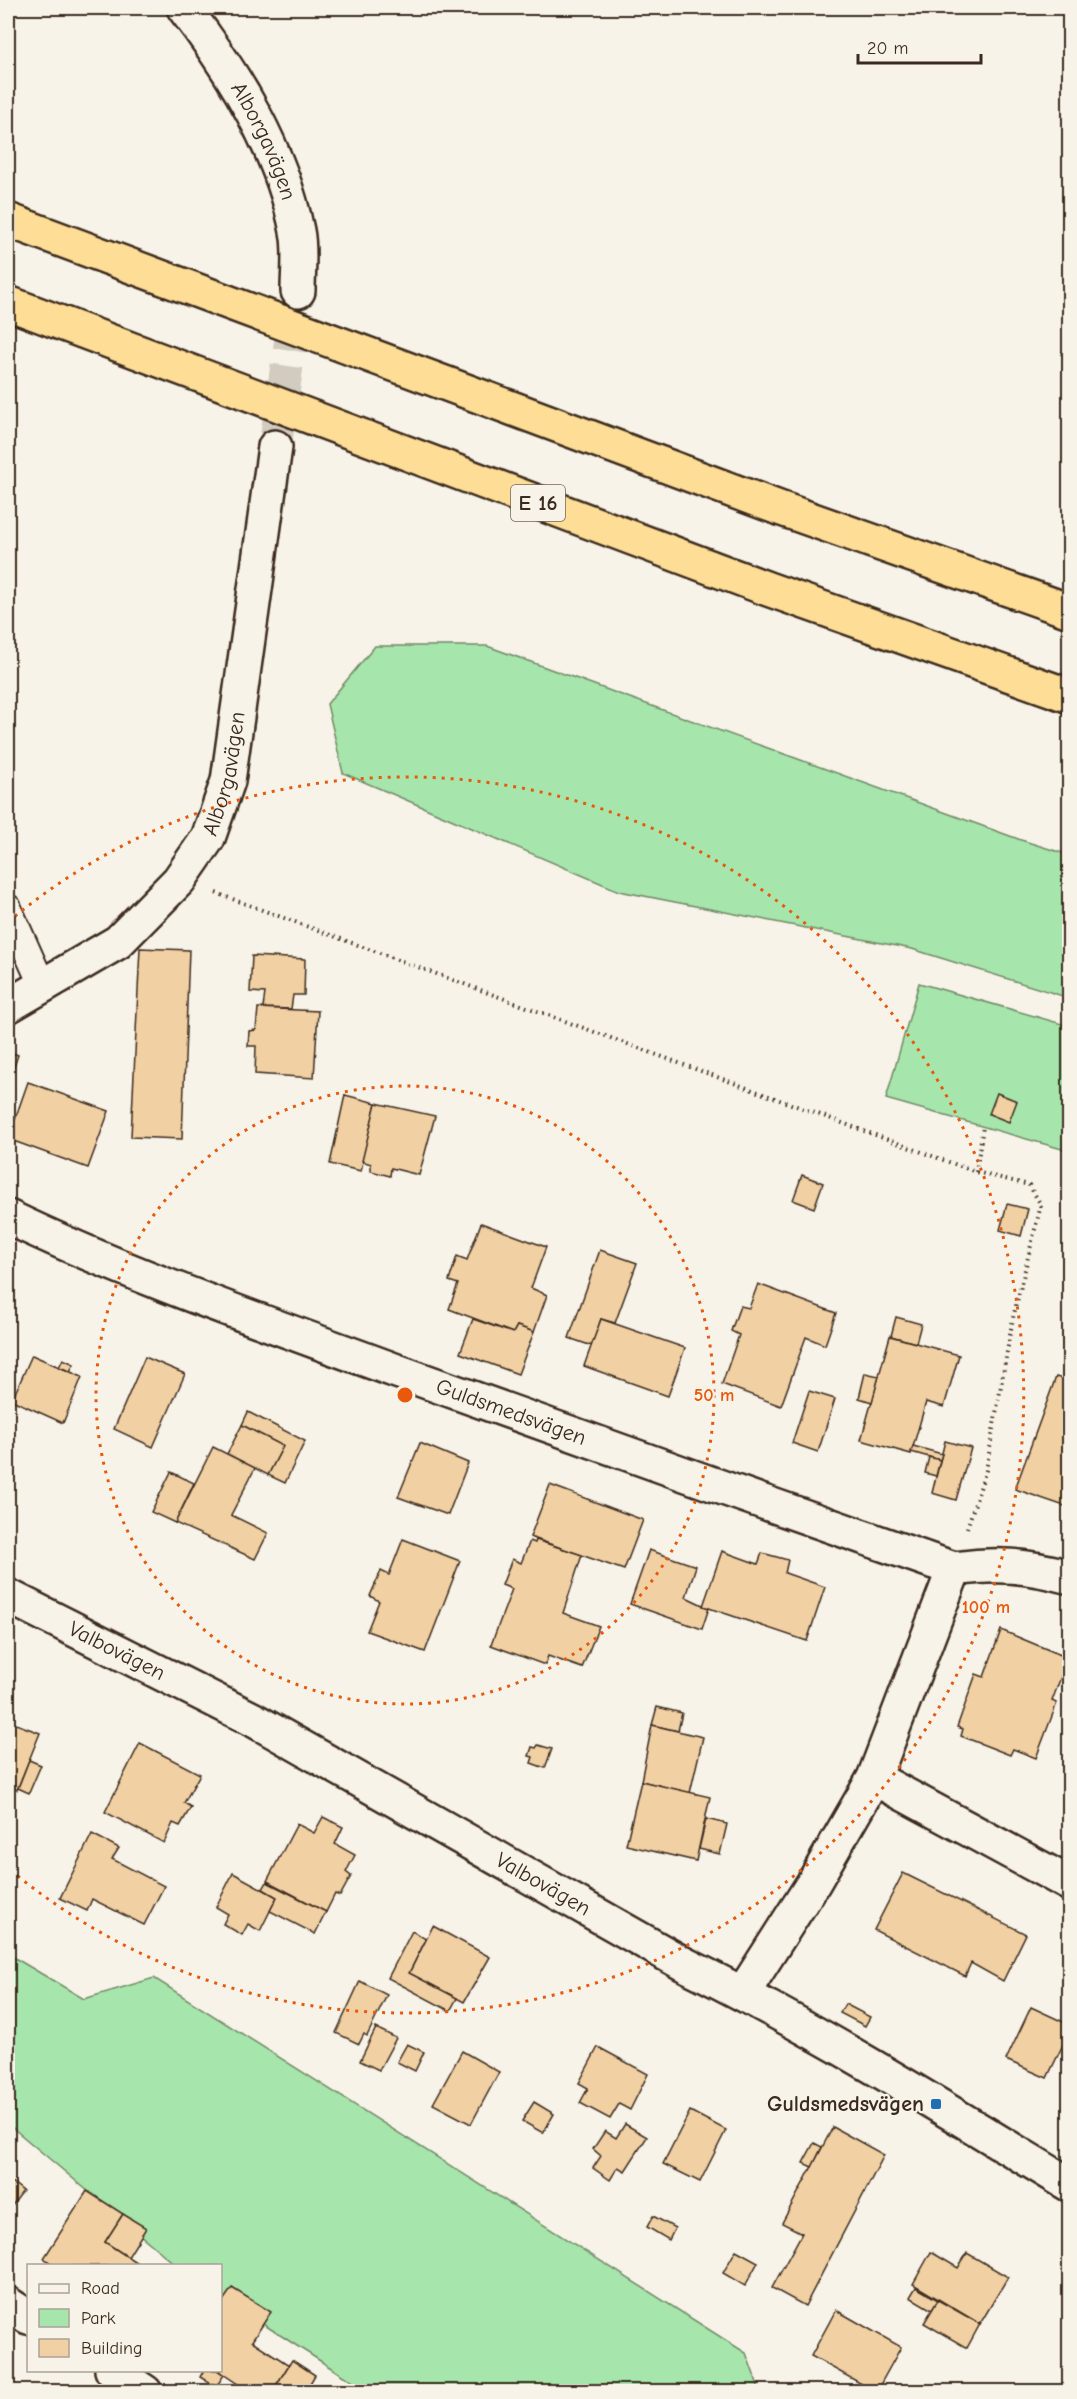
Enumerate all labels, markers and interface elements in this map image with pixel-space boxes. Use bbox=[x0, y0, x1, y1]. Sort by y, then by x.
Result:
scale bar bbox=[858, 27, 981, 65]
text: 20 m bbox=[867, 38, 908, 59]
street label: Alborgavägen bbox=[225, 77, 302, 203]
road number: E 16 bbox=[511, 485, 565, 521]
street label: Alborgavägen bbox=[197, 710, 251, 839]
street label: Guldsmedsvägen bbox=[433, 1373, 590, 1451]
centre of rings bbox=[395, 1385, 415, 1405]
text: 50 m bbox=[694, 1385, 734, 1406]
text: 100 m bbox=[962, 1597, 1010, 1618]
street label: Valbovägen bbox=[64, 1616, 170, 1686]
street label: Valbovägen bbox=[491, 1847, 595, 1921]
place label: Guldsmedsvägen bbox=[767, 2091, 924, 2117]
marker: Guldsmedsvägen bbox=[929, 2097, 943, 2111]
legend bbox=[27, 2264, 222, 2372]
text: Road bbox=[81, 2278, 120, 2299]
text: Park bbox=[81, 2308, 116, 2329]
text: Building bbox=[81, 2338, 143, 2359]

